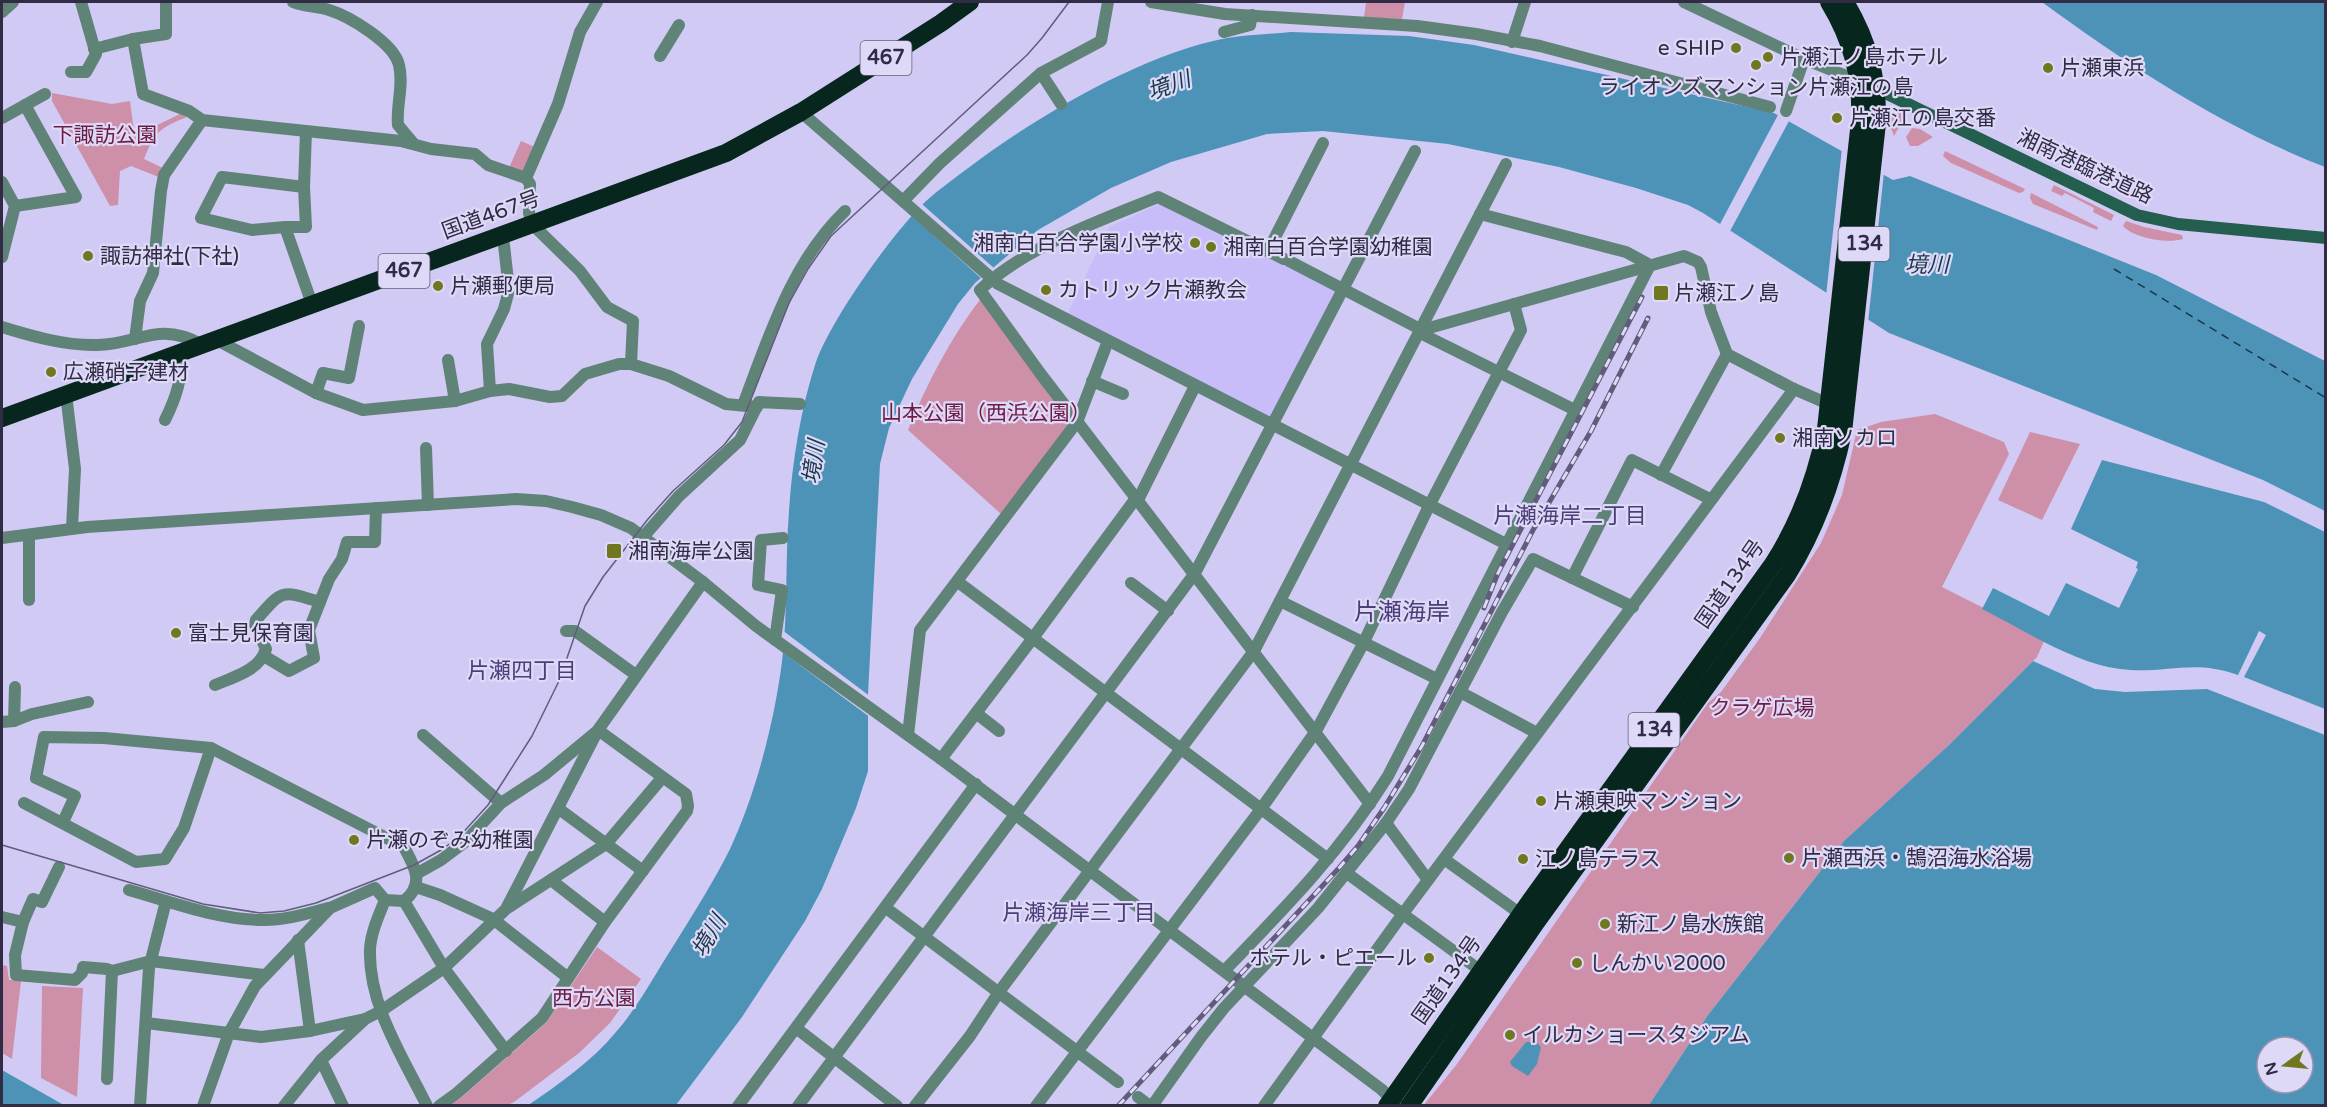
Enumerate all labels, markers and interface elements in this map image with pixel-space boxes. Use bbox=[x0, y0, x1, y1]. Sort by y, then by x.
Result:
place label: e SHIP bbox=[1658, 36, 1724, 61]
road number: 467 bbox=[860, 41, 912, 75]
marker: e SHIP bbox=[1729, 41, 1743, 55]
place label: 片瀬江ノ島ホテル bbox=[1780, 45, 1948, 70]
marker: 片瀬江ノ島ホテル bbox=[1761, 50, 1775, 64]
place label: 片瀬東浜 bbox=[2060, 56, 2144, 81]
marker: ライオンズマンション片瀬江の島 bbox=[1749, 58, 1763, 72]
marker: 片瀬東浜 bbox=[2041, 61, 2055, 75]
water label: 境川 bbox=[1144, 66, 1196, 106]
place label: ライオンズマンション片瀬江の島 bbox=[1599, 75, 1913, 100]
place label: 片瀬江の島交番 bbox=[1849, 106, 1996, 131]
marker: 片瀬江の島交番 bbox=[1830, 111, 1844, 125]
park label: 下諏訪公園 bbox=[53, 123, 158, 148]
street label: 湘南港臨港道路 bbox=[2013, 125, 2157, 209]
street label: 国道467号 bbox=[439, 186, 543, 244]
road number: 134 bbox=[1838, 227, 1890, 261]
place label: 湘南白百合学園小学校 bbox=[973, 231, 1183, 256]
place label: 湘南白百合学園幼稚園 bbox=[1223, 235, 1433, 260]
marker: 湘南白百合学園小学校 bbox=[1188, 236, 1202, 250]
marker: 湘南白百合学園幼稚園 bbox=[1204, 240, 1218, 254]
place label: 諏訪神社(下社) bbox=[100, 244, 239, 269]
marker: 諏訪神社(下社) bbox=[81, 249, 95, 263]
water label: 境川 bbox=[1905, 252, 1951, 278]
road number: 467 bbox=[378, 254, 430, 288]
place label: 片瀬郵便局 bbox=[450, 274, 555, 299]
place label: カトリック片瀬教会 bbox=[1058, 278, 1247, 303]
marker: 片瀬郵便局 bbox=[431, 279, 445, 293]
place label: 片瀬江ノ島 bbox=[1674, 281, 1779, 306]
marker: カトリック片瀬教会 bbox=[1039, 283, 1053, 297]
marker: 片瀬江ノ島 bbox=[1652, 284, 1670, 302]
place label: 広瀬硝子建材 bbox=[63, 360, 189, 385]
marker: 広瀬硝子建材 bbox=[44, 365, 58, 379]
park label: 山本公園（西浜公園） bbox=[881, 401, 1091, 426]
place label: 湘南ソカロ bbox=[1792, 426, 1897, 451]
marker: 湘南ソカロ bbox=[1773, 431, 1787, 445]
water label: 境川 bbox=[798, 436, 830, 486]
district label: 片瀬海岸二丁目 bbox=[1493, 503, 1647, 529]
street label: 国道134号 bbox=[1690, 535, 1770, 633]
place label: 湘南海岸公園 bbox=[628, 539, 754, 564]
marker: 湘南海岸公園 bbox=[605, 542, 623, 560]
district label: 片瀬海岸 bbox=[1354, 598, 1450, 627]
place label: 富士見保育園 bbox=[188, 621, 314, 646]
marker: 富士見保育園 bbox=[169, 626, 183, 640]
district label: 片瀬四丁目 bbox=[467, 658, 577, 684]
park label: クラゲ広場 bbox=[1710, 696, 1815, 721]
road number: 134 bbox=[1628, 713, 1680, 747]
place label: 片瀬東映マンション bbox=[1553, 789, 1742, 814]
marker: 片瀬東映マンション bbox=[1534, 794, 1548, 808]
place label: 片瀬のぞみ幼稚園 bbox=[366, 828, 534, 853]
marker: 片瀬のぞみ幼稚園 bbox=[347, 833, 361, 847]
place label: 片瀬西浜・鵠沼海水浴場 bbox=[1801, 846, 2032, 871]
place label: 江ノ島テラス bbox=[1535, 847, 1661, 872]
marker: 片瀬西浜・鵠沼海水浴場 bbox=[1782, 851, 1796, 865]
marker: 江ノ島テラス bbox=[1516, 852, 1530, 866]
district label: 片瀬海岸三丁目 bbox=[1002, 900, 1156, 926]
water label: 境川 bbox=[687, 909, 733, 962]
place label: 新江ノ島水族館 bbox=[1617, 912, 1764, 937]
marker: 新江ノ島水族館 bbox=[1598, 917, 1612, 931]
street label: 国道134号 bbox=[1407, 931, 1487, 1029]
place label: ホテル・ピエール bbox=[1249, 946, 1417, 971]
marker: ホテル・ピエール bbox=[1422, 951, 1436, 965]
place label: しんかい2000 bbox=[1589, 951, 1726, 976]
marker: しんかい2000 bbox=[1570, 956, 1584, 970]
park label: 西方公園 bbox=[552, 986, 636, 1011]
place label: イルカショースタジアム bbox=[1522, 1023, 1750, 1048]
marker: イルカショースタジアム bbox=[1503, 1028, 1517, 1042]
north arrow bbox=[2255, 1035, 2315, 1095]
text: N bbox=[2260, 1060, 2283, 1077]

